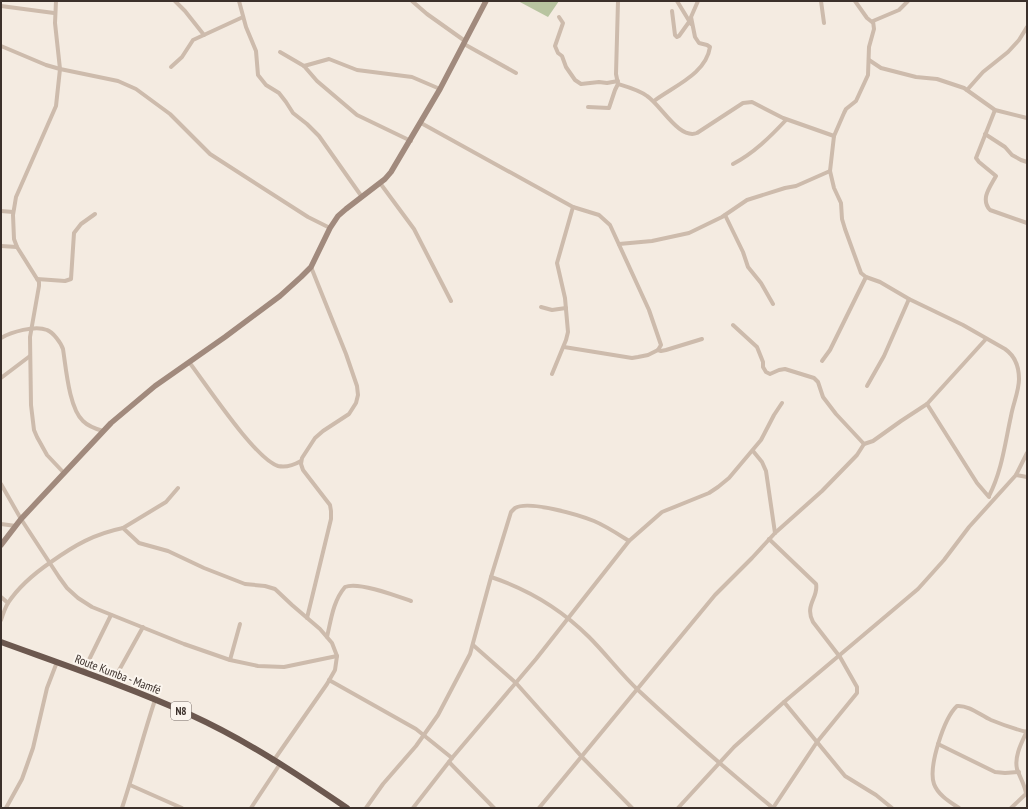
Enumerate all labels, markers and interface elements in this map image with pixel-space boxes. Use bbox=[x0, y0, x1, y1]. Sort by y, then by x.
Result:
street label: Route Kumba - Mamfé bbox=[73, 651, 163, 697]
road number: N8 bbox=[171, 702, 191, 720]

